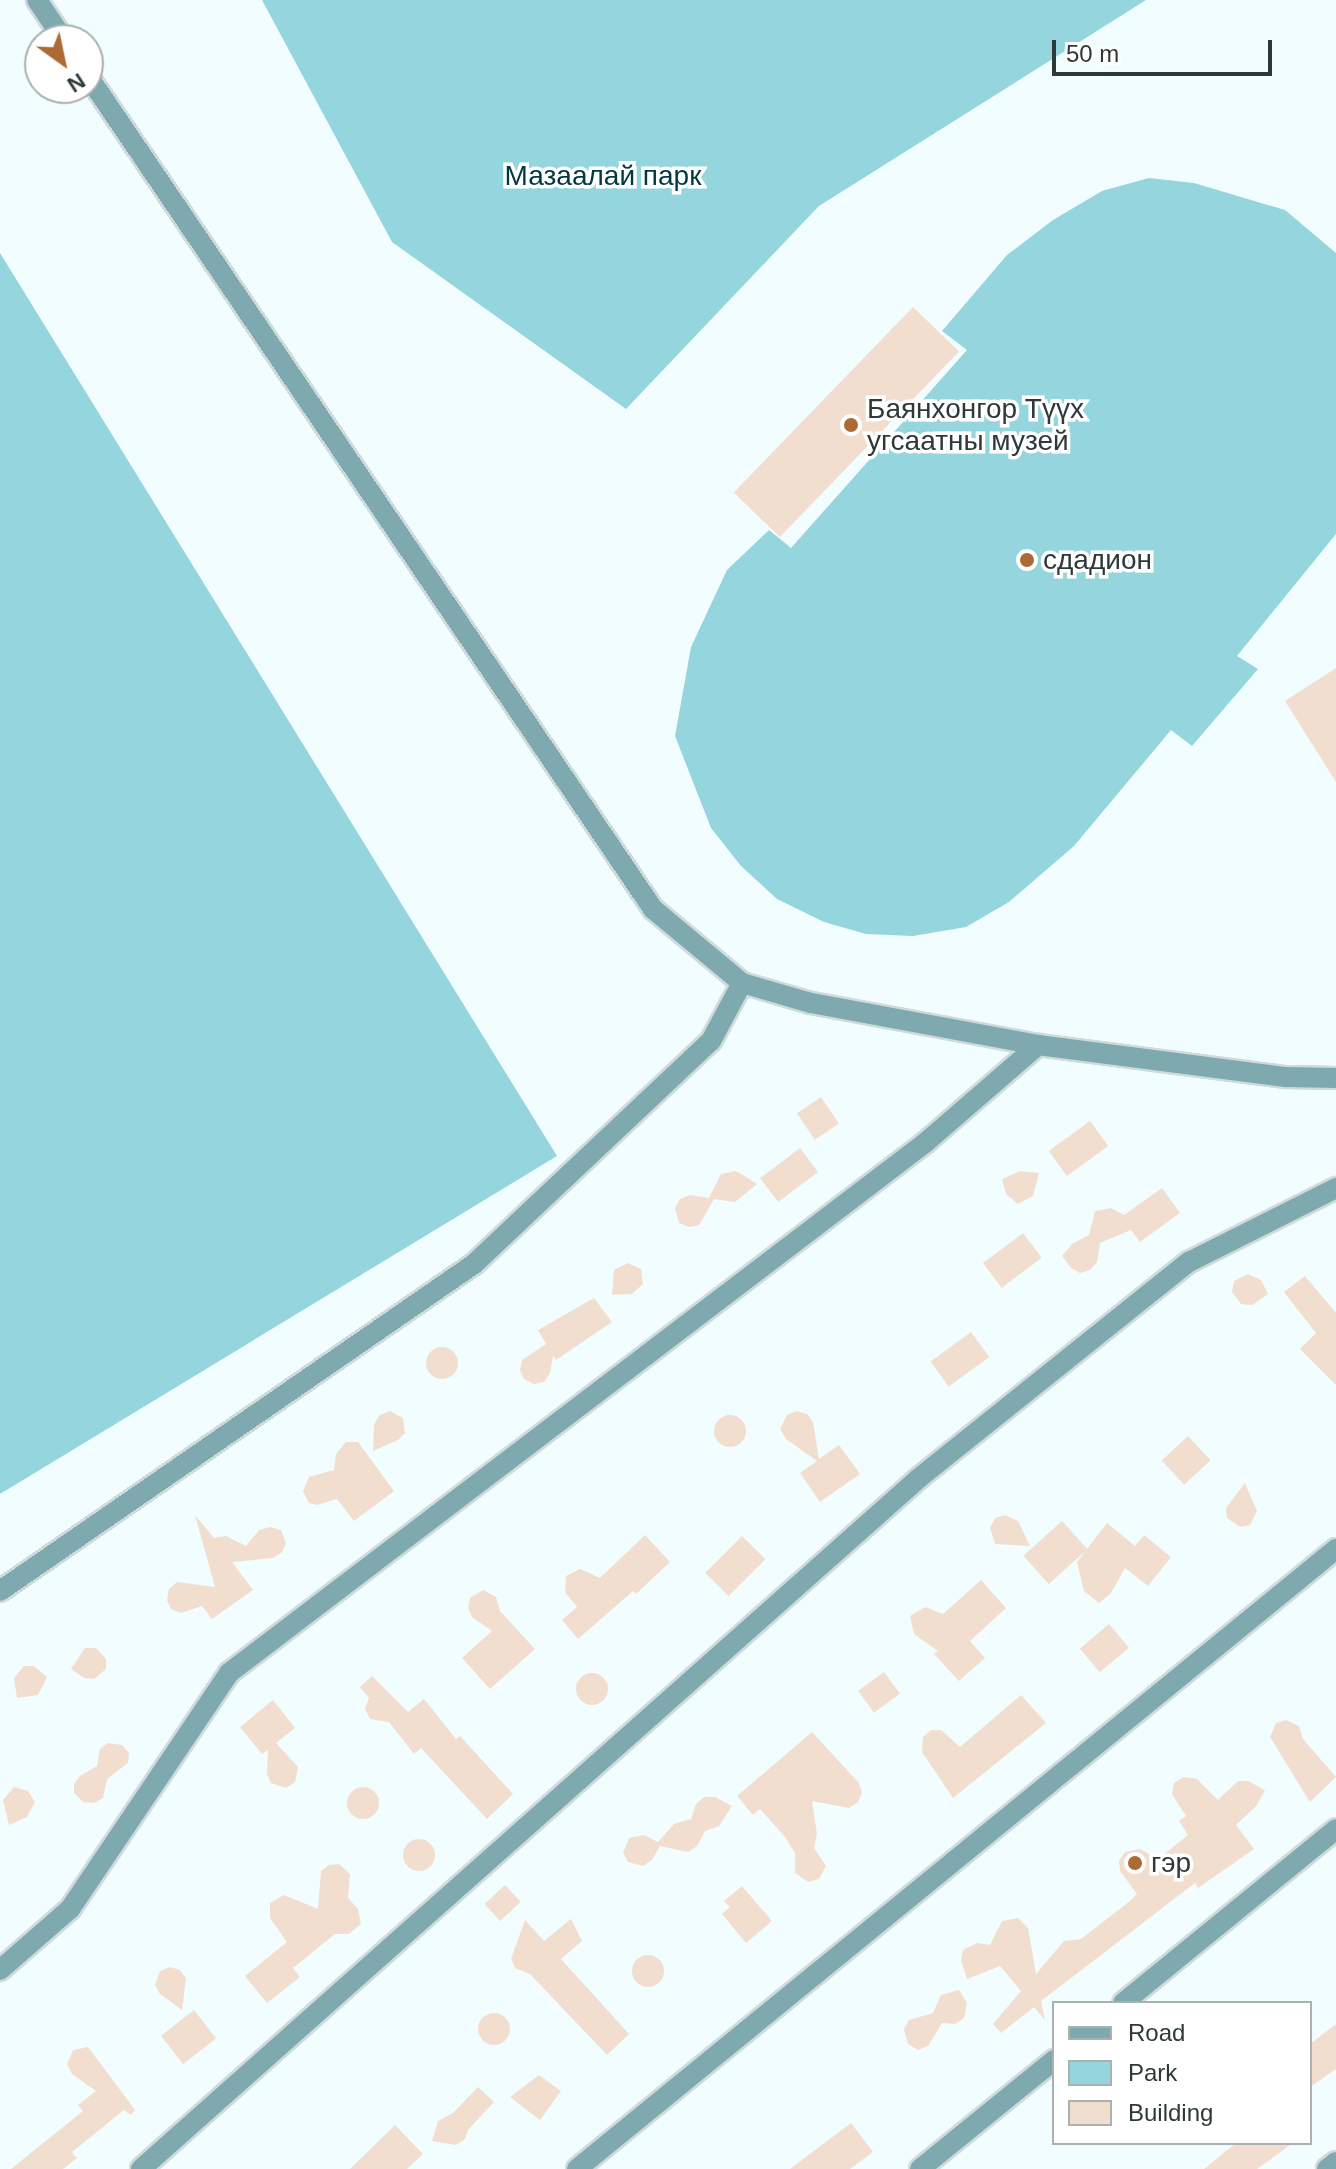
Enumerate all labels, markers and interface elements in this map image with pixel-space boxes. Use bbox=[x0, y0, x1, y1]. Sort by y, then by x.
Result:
north arrow bbox=[24, 24, 104, 104]
scale bar bbox=[1056, 24, 1276, 74]
text: 50 m bbox=[1066, 40, 1119, 67]
text: N bbox=[63, 68, 90, 98]
park label: Мазаалай парк bbox=[505, 159, 701, 193]
place label: Баянхонгор Түүх угсаатны музей bbox=[867, 392, 1084, 458]
marker: Баянхонгор Түүх угсаатны музей bbox=[842, 416, 860, 434]
place label: сдадион bbox=[1043, 543, 1152, 577]
marker: сдадион bbox=[1018, 551, 1036, 569]
place label: гэр bbox=[1151, 1846, 1191, 1880]
marker: гэр bbox=[1126, 1854, 1144, 1872]
legend bbox=[1052, 2001, 1312, 2145]
text: Road bbox=[1128, 2019, 1185, 2046]
text: Park bbox=[1128, 2059, 1177, 2086]
text: Building bbox=[1128, 2099, 1213, 2126]

